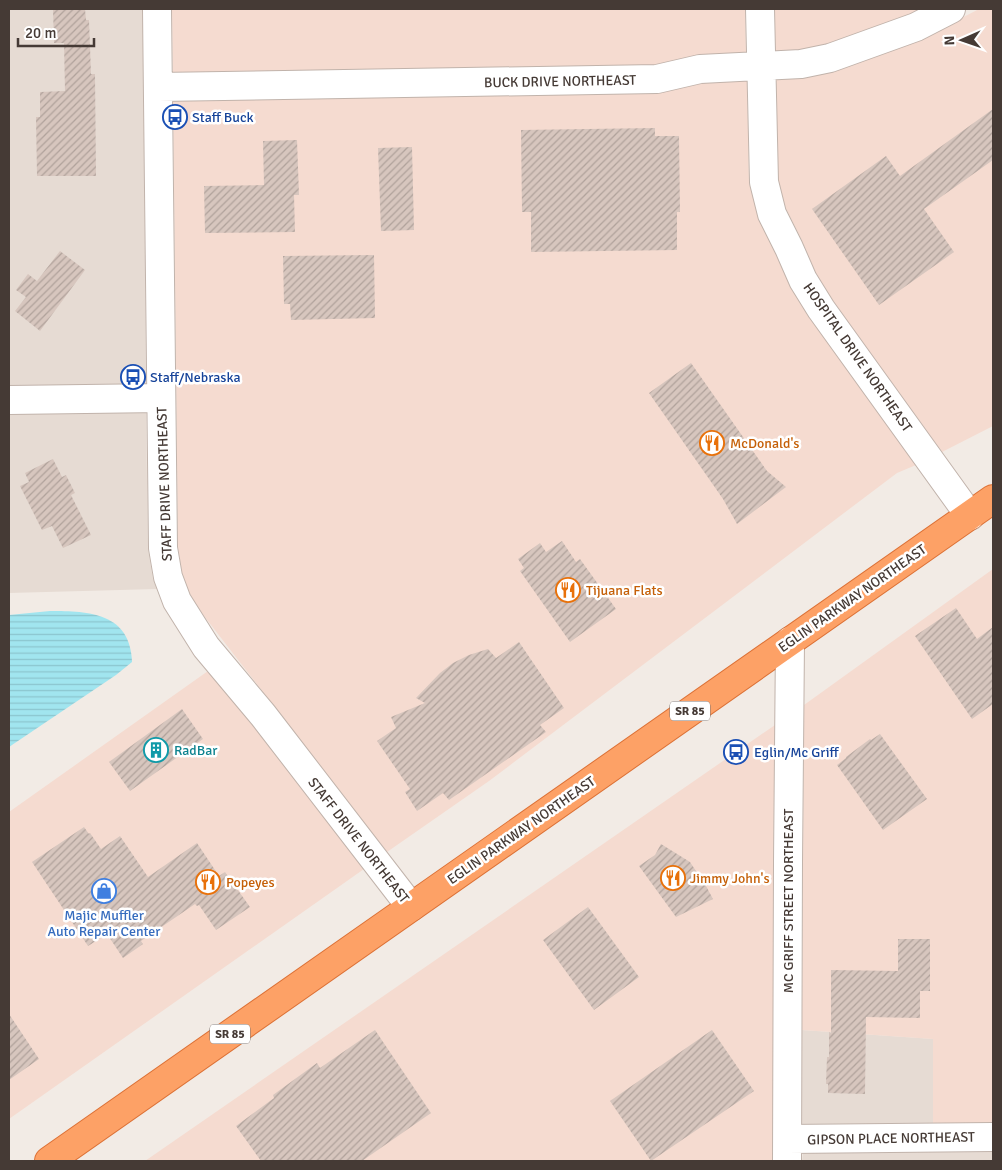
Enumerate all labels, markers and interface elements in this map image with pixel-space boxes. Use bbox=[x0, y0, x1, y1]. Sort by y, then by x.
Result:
scale bar bbox=[18, 15, 94, 47]
north arrow bbox=[937, 15, 987, 65]
text: 20 m bbox=[25, 24, 56, 42]
text: N bbox=[941, 35, 958, 46]
street label: BUCK DRIVE NORTHEAST bbox=[484, 72, 636, 91]
bus stop icon: Staff Buck bbox=[162, 104, 188, 130]
place label: Staff Buck bbox=[192, 109, 254, 126]
street label: HOSPITAL DRIVE NORTHEAST bbox=[800, 280, 916, 435]
bus stop icon: Staff/Nebraska bbox=[120, 364, 146, 390]
place label: Staff/Nebraska bbox=[150, 369, 241, 386]
street label: STAFF DRIVE NORTHEAST bbox=[153, 406, 176, 561]
restaurant icon: McDonald's bbox=[699, 430, 725, 456]
place label: McDonald's bbox=[730, 435, 799, 452]
street label: EGLIN PARKWAY NORTHEAST bbox=[775, 541, 930, 656]
restaurant icon: Tijuana Flats bbox=[555, 577, 581, 603]
place label: Tijuana Flats bbox=[586, 582, 663, 599]
road number: SR 85 bbox=[670, 701, 710, 720]
building icon: RadBar bbox=[143, 737, 169, 763]
bus stop icon: Eglin/Mc Griff bbox=[723, 739, 749, 765]
place label: RadBar bbox=[174, 742, 218, 759]
place label: Eglin/Mc Griff bbox=[754, 744, 839, 761]
street label: EGLIN PARKWAY NORTHEAST bbox=[444, 773, 599, 888]
street label: STAFF DRIVE NORTHEAST bbox=[304, 774, 413, 906]
street label: MC GRIFF STREET NORTHEAST bbox=[780, 809, 797, 993]
restaurant icon: Jimmy John's bbox=[660, 865, 686, 891]
restaurant icon: Popeyes bbox=[195, 869, 221, 895]
place label: Jimmy John's bbox=[690, 870, 770, 887]
place label: Popeyes bbox=[226, 874, 275, 891]
shop icon: Majic Muffler Auto Repair Center bbox=[91, 878, 117, 904]
place label: Majic Muffler Auto Repair Center bbox=[48, 907, 161, 940]
road number: SR 85 bbox=[210, 1024, 250, 1044]
street label: GIPSON PLACE NORTHEAST bbox=[807, 1129, 975, 1148]

